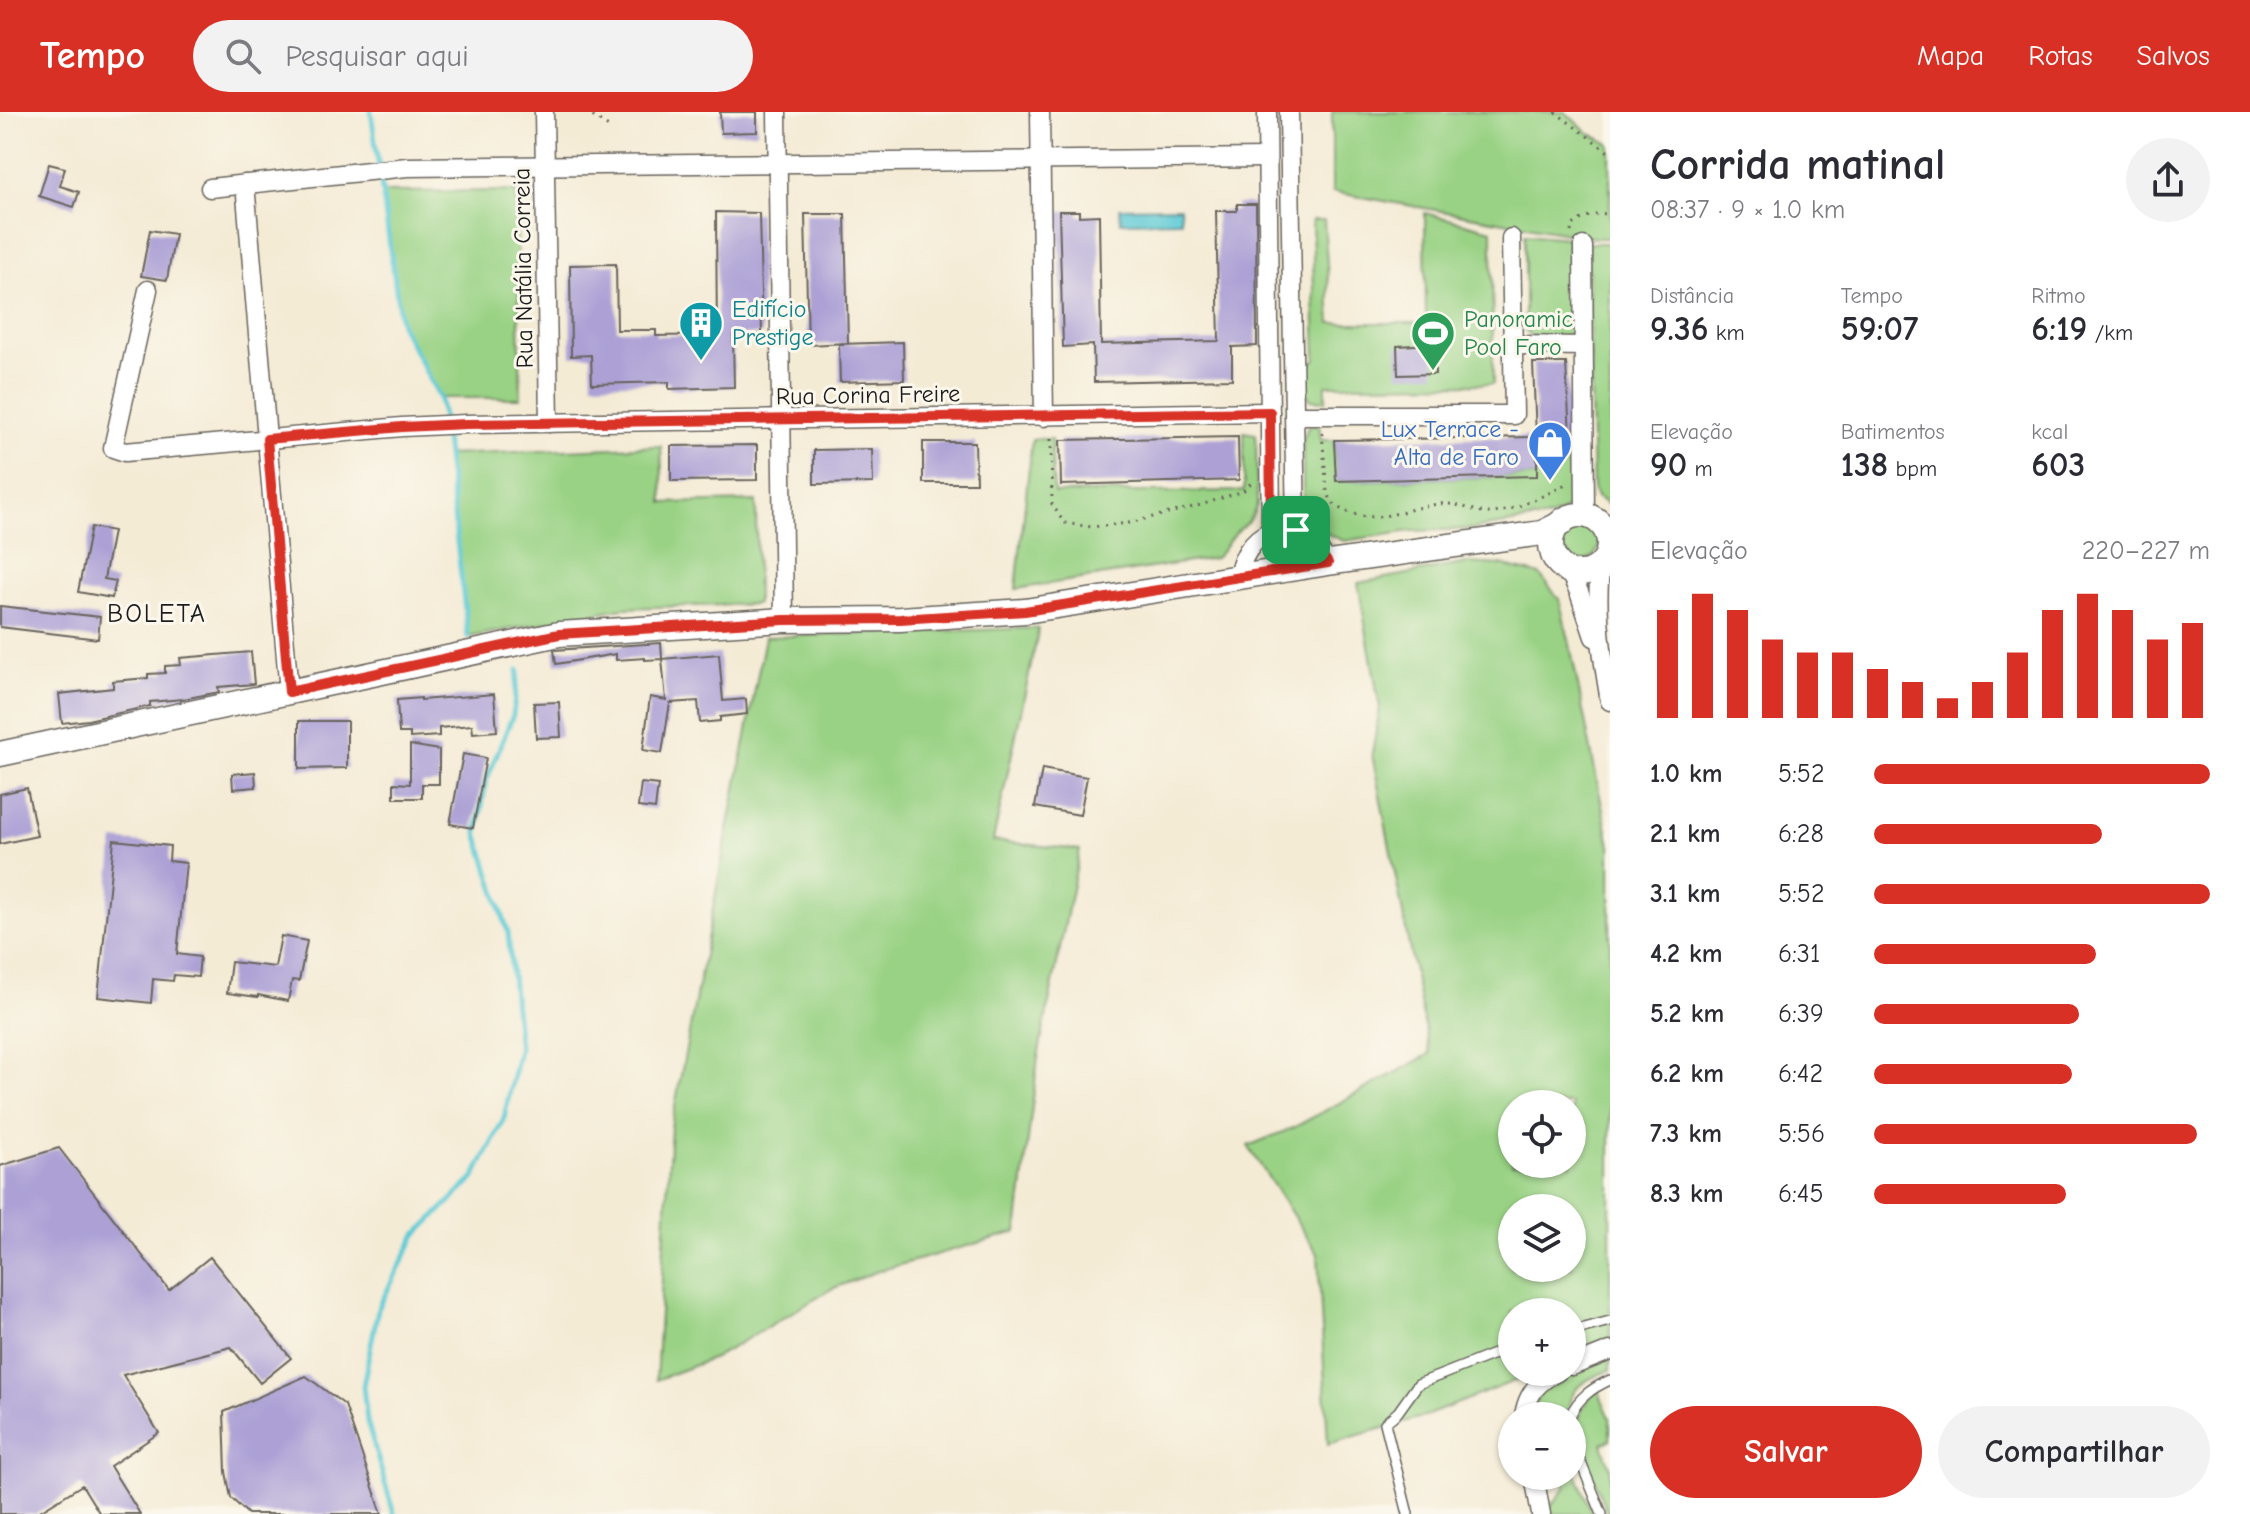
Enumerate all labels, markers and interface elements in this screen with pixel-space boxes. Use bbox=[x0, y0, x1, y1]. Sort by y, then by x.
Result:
search box bbox=[193, 20, 753, 92]
text: Tempo bbox=[40, 34, 145, 78]
icon: search bbox=[221, 34, 265, 78]
text: Pesquisar aqui bbox=[285, 39, 469, 74]
text: Mapa bbox=[1917, 40, 1984, 72]
text: Rotas bbox=[2028, 40, 2093, 72]
text: Salvos bbox=[2137, 40, 2210, 72]
button: share bbox=[2126, 138, 2210, 222]
text: Corrida matinal bbox=[1650, 139, 1945, 190]
street label: Rua Natália Correia bbox=[507, 167, 539, 369]
text: 08:37 · 9 × 1.0 km bbox=[1650, 195, 1845, 225]
text: Distância bbox=[1650, 283, 1734, 309]
text: Tempo bbox=[1841, 283, 1903, 309]
text: Ritmo bbox=[2031, 283, 2086, 309]
place label: Edifício Prestige bbox=[732, 295, 814, 351]
building icon: Edifício Prestige bbox=[677, 299, 725, 362]
place label: Panoramic Pool Faro bbox=[1464, 305, 1573, 361]
sports icon: Panoramic Pool Faro bbox=[1409, 309, 1457, 372]
text: 9.36 bbox=[1650, 309, 1708, 349]
text: 59:07 bbox=[1841, 309, 1918, 349]
text: 6:19 bbox=[2031, 309, 2087, 349]
text: km bbox=[1708, 320, 1745, 346]
text: /km bbox=[2087, 320, 2133, 346]
street label: Rua Corina Freire bbox=[775, 379, 961, 411]
place label: Lux Terrace - Alta de Faro bbox=[1381, 415, 1519, 471]
shop icon: Lux Terrace - Alta de Faro bbox=[1526, 419, 1574, 482]
text: Elevação bbox=[1650, 419, 1733, 445]
text: Batimentos bbox=[1841, 419, 1945, 445]
text: kcal bbox=[2031, 419, 2068, 445]
text: 90 bbox=[1650, 445, 1687, 485]
text: 138 bbox=[1841, 445, 1888, 485]
text: 603 bbox=[2031, 445, 2085, 485]
text: m bbox=[1687, 456, 1713, 482]
text: bpm bbox=[1888, 456, 1937, 482]
pin bbox=[1262, 496, 1330, 564]
icon: arrive bbox=[1274, 508, 1318, 552]
text: Elevação bbox=[1650, 536, 1748, 566]
text: 220–227 m bbox=[2082, 536, 2210, 566]
district label: BOLETA bbox=[107, 599, 207, 629]
text: 1.0 km bbox=[1650, 759, 1722, 789]
text: 5:52 bbox=[1778, 759, 1825, 789]
text: 2.1 km bbox=[1650, 819, 1721, 849]
text: 6:28 bbox=[1778, 819, 1824, 849]
text: 3.1 km bbox=[1650, 879, 1720, 909]
text: 5:52 bbox=[1778, 879, 1825, 909]
text: 4.2 km bbox=[1650, 939, 1722, 969]
text: 6:31 bbox=[1778, 939, 1820, 969]
text: 5.2 km bbox=[1650, 999, 1724, 1029]
text: 6:39 bbox=[1778, 999, 1824, 1029]
text: 6.2 km bbox=[1650, 1059, 1724, 1089]
text: 6:42 bbox=[1778, 1059, 1823, 1089]
map controls bbox=[1498, 1090, 1586, 1490]
button: locate bbox=[1498, 1090, 1586, 1178]
text: 7.3 km bbox=[1650, 1119, 1722, 1149]
text: 5:56 bbox=[1778, 1119, 1825, 1149]
text: 8.3 km bbox=[1650, 1179, 1723, 1209]
text: 6:45 bbox=[1778, 1179, 1823, 1209]
button: layers bbox=[1498, 1194, 1586, 1282]
button: + bbox=[1498, 1298, 1586, 1386]
button: − bbox=[1498, 1402, 1586, 1490]
button: Salvar bbox=[1650, 1406, 1922, 1498]
button: Compartilhar bbox=[1938, 1406, 2210, 1498]

